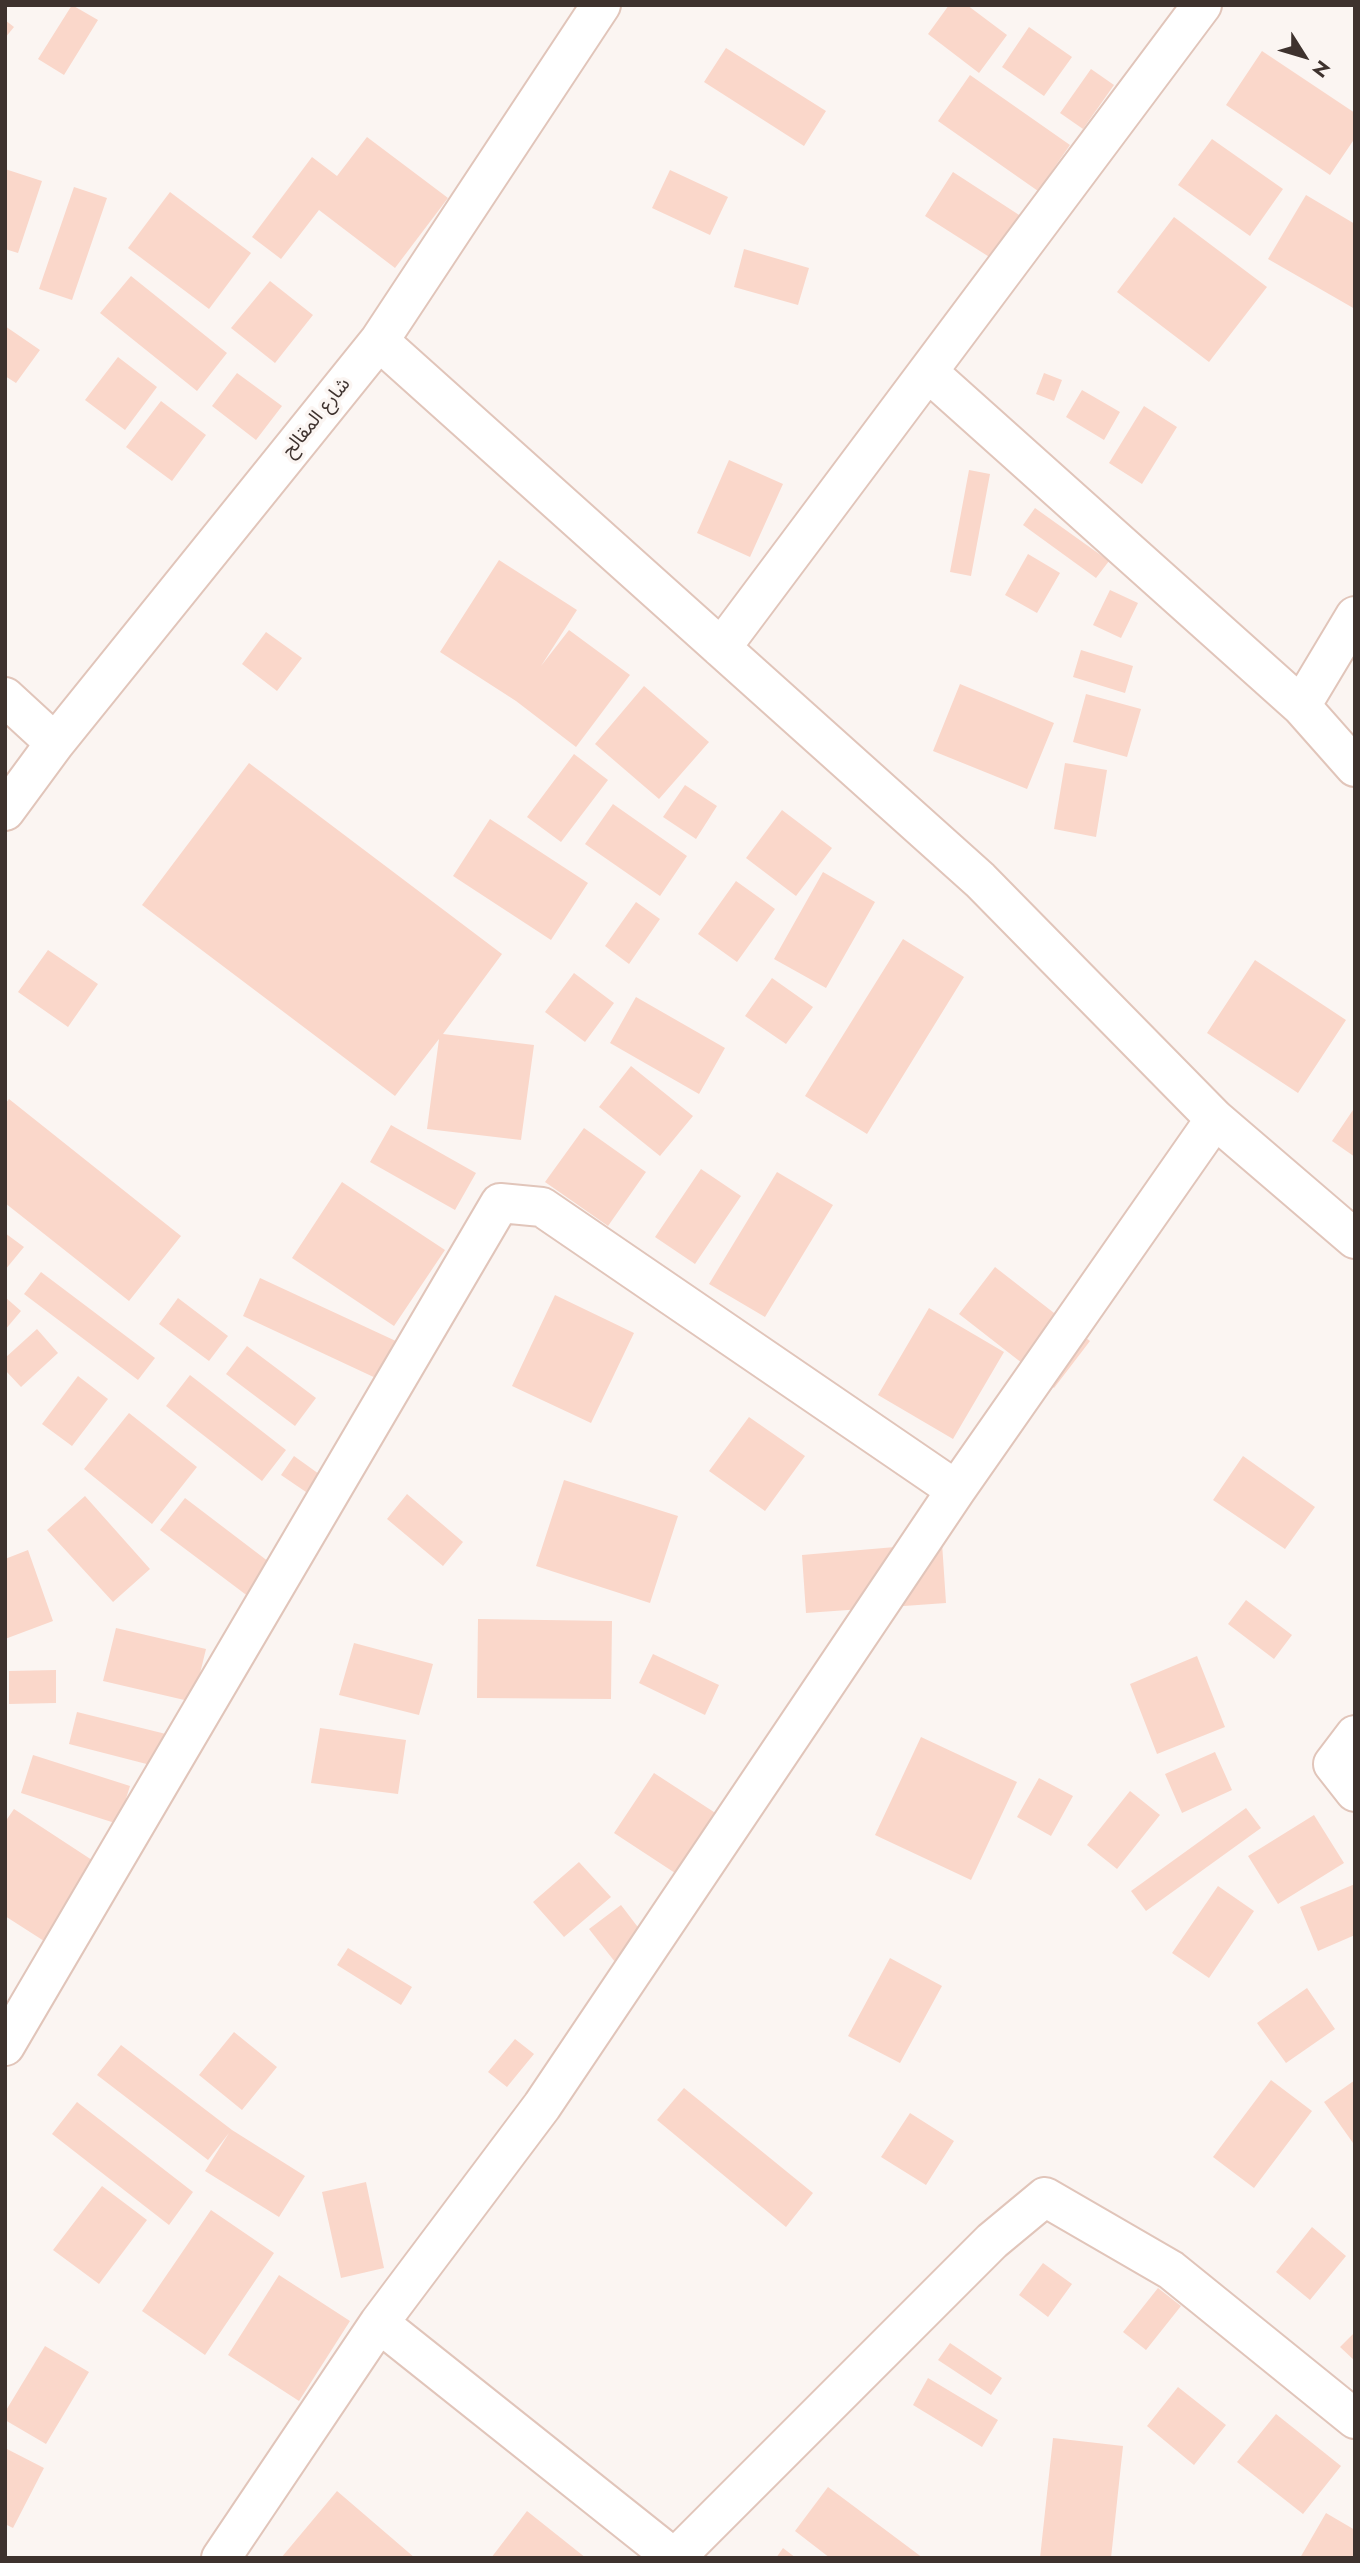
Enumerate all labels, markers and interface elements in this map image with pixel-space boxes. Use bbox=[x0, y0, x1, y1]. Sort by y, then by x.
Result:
north arrow bbox=[1269, 21, 1339, 91]
text: N bbox=[1306, 55, 1336, 83]
street label: شارع المقالح bbox=[278, 374, 356, 462]

